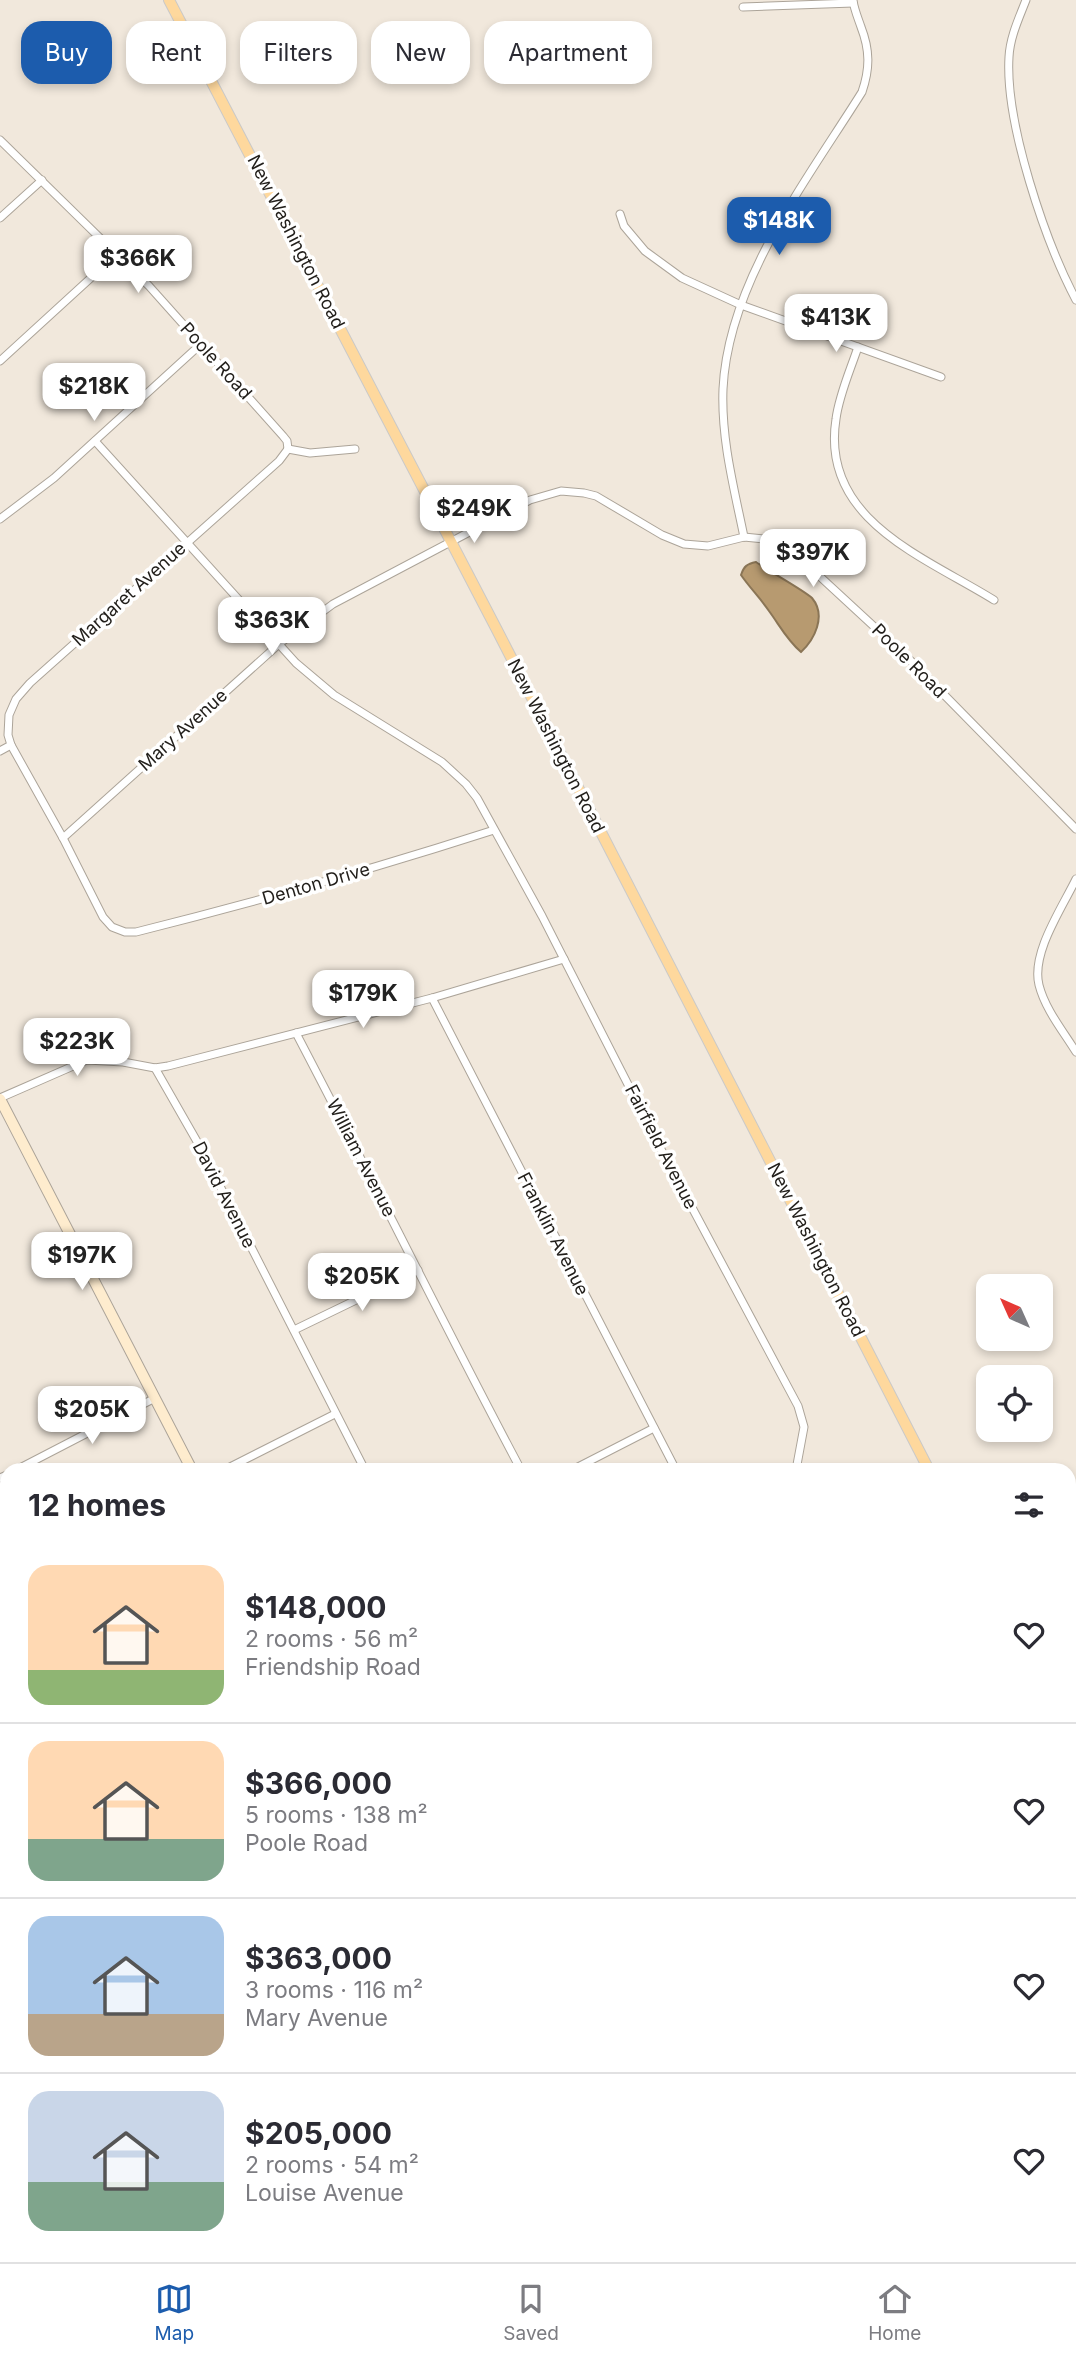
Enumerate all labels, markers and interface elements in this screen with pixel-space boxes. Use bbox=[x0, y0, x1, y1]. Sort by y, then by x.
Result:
chip: Buy bbox=[21, 21, 112, 84]
chip: Rent bbox=[126, 21, 226, 84]
chip: Filters bbox=[240, 21, 357, 84]
chip: New bbox=[371, 21, 470, 84]
chip: Apartment bbox=[484, 21, 652, 84]
street label: New Washington Road bbox=[243, 151, 349, 332]
pin: $148K bbox=[730, 198, 828, 257]
text: $148K bbox=[743, 206, 815, 234]
pin: $366K bbox=[89, 236, 187, 295]
text: $366K bbox=[100, 244, 176, 272]
pin: $413K bbox=[787, 294, 885, 354]
text: $413K bbox=[800, 303, 872, 331]
street label: Poole Road bbox=[176, 318, 256, 403]
pin: $218K bbox=[45, 364, 143, 423]
text: $218K bbox=[59, 372, 129, 400]
pin: $249K bbox=[425, 486, 523, 545]
text: $249K bbox=[436, 494, 512, 522]
pin: $397K bbox=[764, 530, 862, 589]
street label: Margaret Avenue bbox=[68, 537, 190, 650]
text: $397K bbox=[776, 538, 850, 566]
pin: $363K bbox=[223, 598, 321, 657]
text: $363K bbox=[234, 606, 310, 634]
street label: Poole Road bbox=[868, 619, 951, 702]
street label: New Washington Road bbox=[503, 655, 609, 836]
street label: Mary Avenue bbox=[134, 684, 231, 775]
street label: Denton Drive bbox=[260, 858, 372, 909]
pin: $179K bbox=[314, 970, 412, 1030]
text: $179K bbox=[328, 979, 398, 1007]
pin: $223K bbox=[28, 1018, 126, 1078]
text: $223K bbox=[39, 1027, 115, 1055]
street label: Fairfield Avenue bbox=[621, 1081, 702, 1213]
street label: William Avenue bbox=[323, 1095, 400, 1220]
street label: David Avenue bbox=[189, 1138, 260, 1251]
street label: New Washington Road bbox=[763, 1159, 869, 1340]
street label: Franklin Avenue bbox=[513, 1169, 593, 1299]
pin: $197K bbox=[33, 1232, 131, 1292]
text: $197K bbox=[47, 1241, 117, 1269]
pin: $205K bbox=[313, 1254, 411, 1313]
text: $205K bbox=[324, 1262, 400, 1290]
north arrow bbox=[976, 1274, 1054, 1351]
map controls bbox=[976, 1274, 1053, 1442]
button: locate bbox=[976, 1365, 1053, 1442]
pin: $205K bbox=[43, 1386, 141, 1446]
text: $205K bbox=[54, 1395, 130, 1423]
icon: filters bbox=[1010, 1486, 1048, 1524]
text: 12 homes bbox=[28, 1487, 166, 1523]
text: $148,000 bbox=[245, 1589, 387, 1625]
icon: home bbox=[84, 1593, 168, 1677]
icon: heart bbox=[1010, 1616, 1048, 1654]
text: 2 rooms · 56 m² bbox=[245, 1625, 418, 1653]
text: Friendship Road bbox=[245, 1653, 421, 1681]
text: $366,000 bbox=[245, 1765, 392, 1801]
icon: home bbox=[84, 1769, 168, 1853]
icon: heart bbox=[1010, 1792, 1048, 1830]
text: 5 rooms · 138 m² bbox=[245, 1801, 428, 1829]
text: Poole Road bbox=[245, 1829, 368, 1857]
text: $363,000 bbox=[245, 1940, 392, 1976]
icon: home bbox=[84, 1944, 168, 2028]
icon: heart bbox=[1010, 1967, 1048, 2005]
text: 3 rooms · 116 m² bbox=[245, 1976, 423, 2004]
text: Mary Avenue bbox=[245, 2004, 388, 2032]
text: $205,000 bbox=[245, 2115, 392, 2151]
icon: home bbox=[84, 2119, 168, 2203]
icon: heart bbox=[1010, 2142, 1048, 2180]
text: 2 rooms · 54 m² bbox=[245, 2151, 419, 2179]
text: Louise Avenue bbox=[245, 2179, 404, 2207]
tab: Map bbox=[155, 2280, 194, 2345]
tab: Saved bbox=[503, 2280, 559, 2345]
tab: Home bbox=[868, 2280, 921, 2345]

